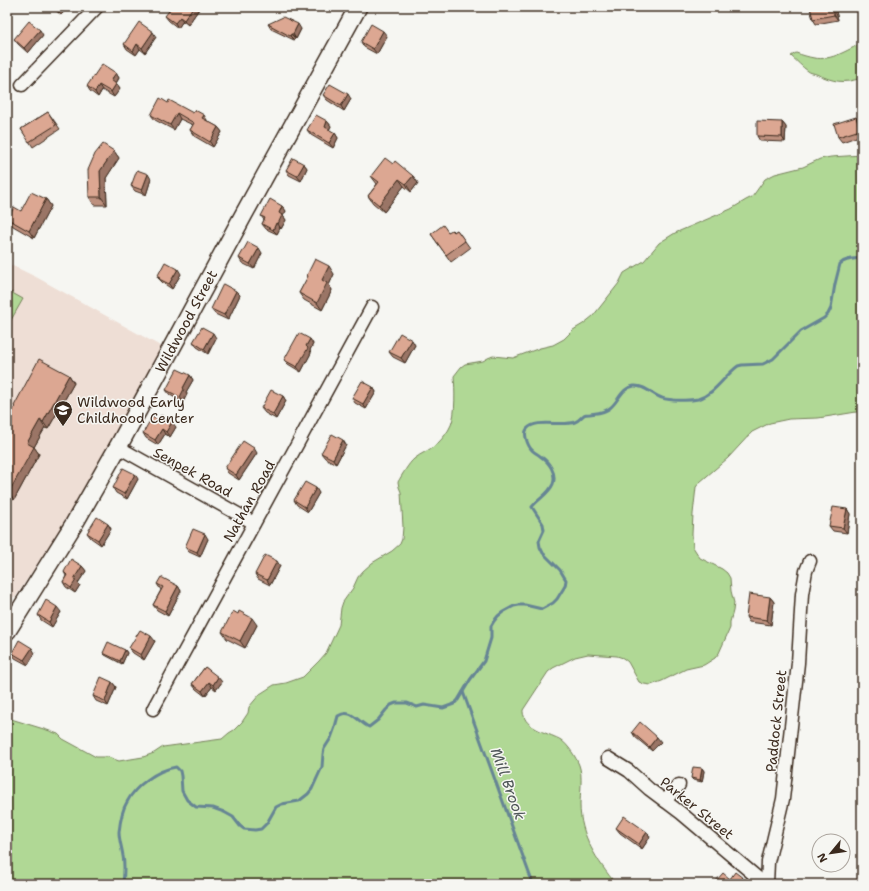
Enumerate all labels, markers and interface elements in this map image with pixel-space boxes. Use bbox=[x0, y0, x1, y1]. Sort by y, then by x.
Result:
street label: Wildwood Street bbox=[151, 267, 221, 376]
place label: Wildwood Early Childhood Center bbox=[77, 393, 195, 427]
school or university icon: Wildwood Early Childhood Center bbox=[52, 399, 74, 427]
street label: Senpek Road bbox=[150, 443, 236, 501]
street label: Nathan Road bbox=[219, 457, 279, 545]
street label: Paddock Street bbox=[762, 669, 790, 773]
water label: Mill Brook bbox=[486, 745, 530, 823]
street label: Parker Street bbox=[656, 773, 738, 843]
north arrow bbox=[811, 833, 851, 873]
text: N bbox=[814, 850, 831, 865]

